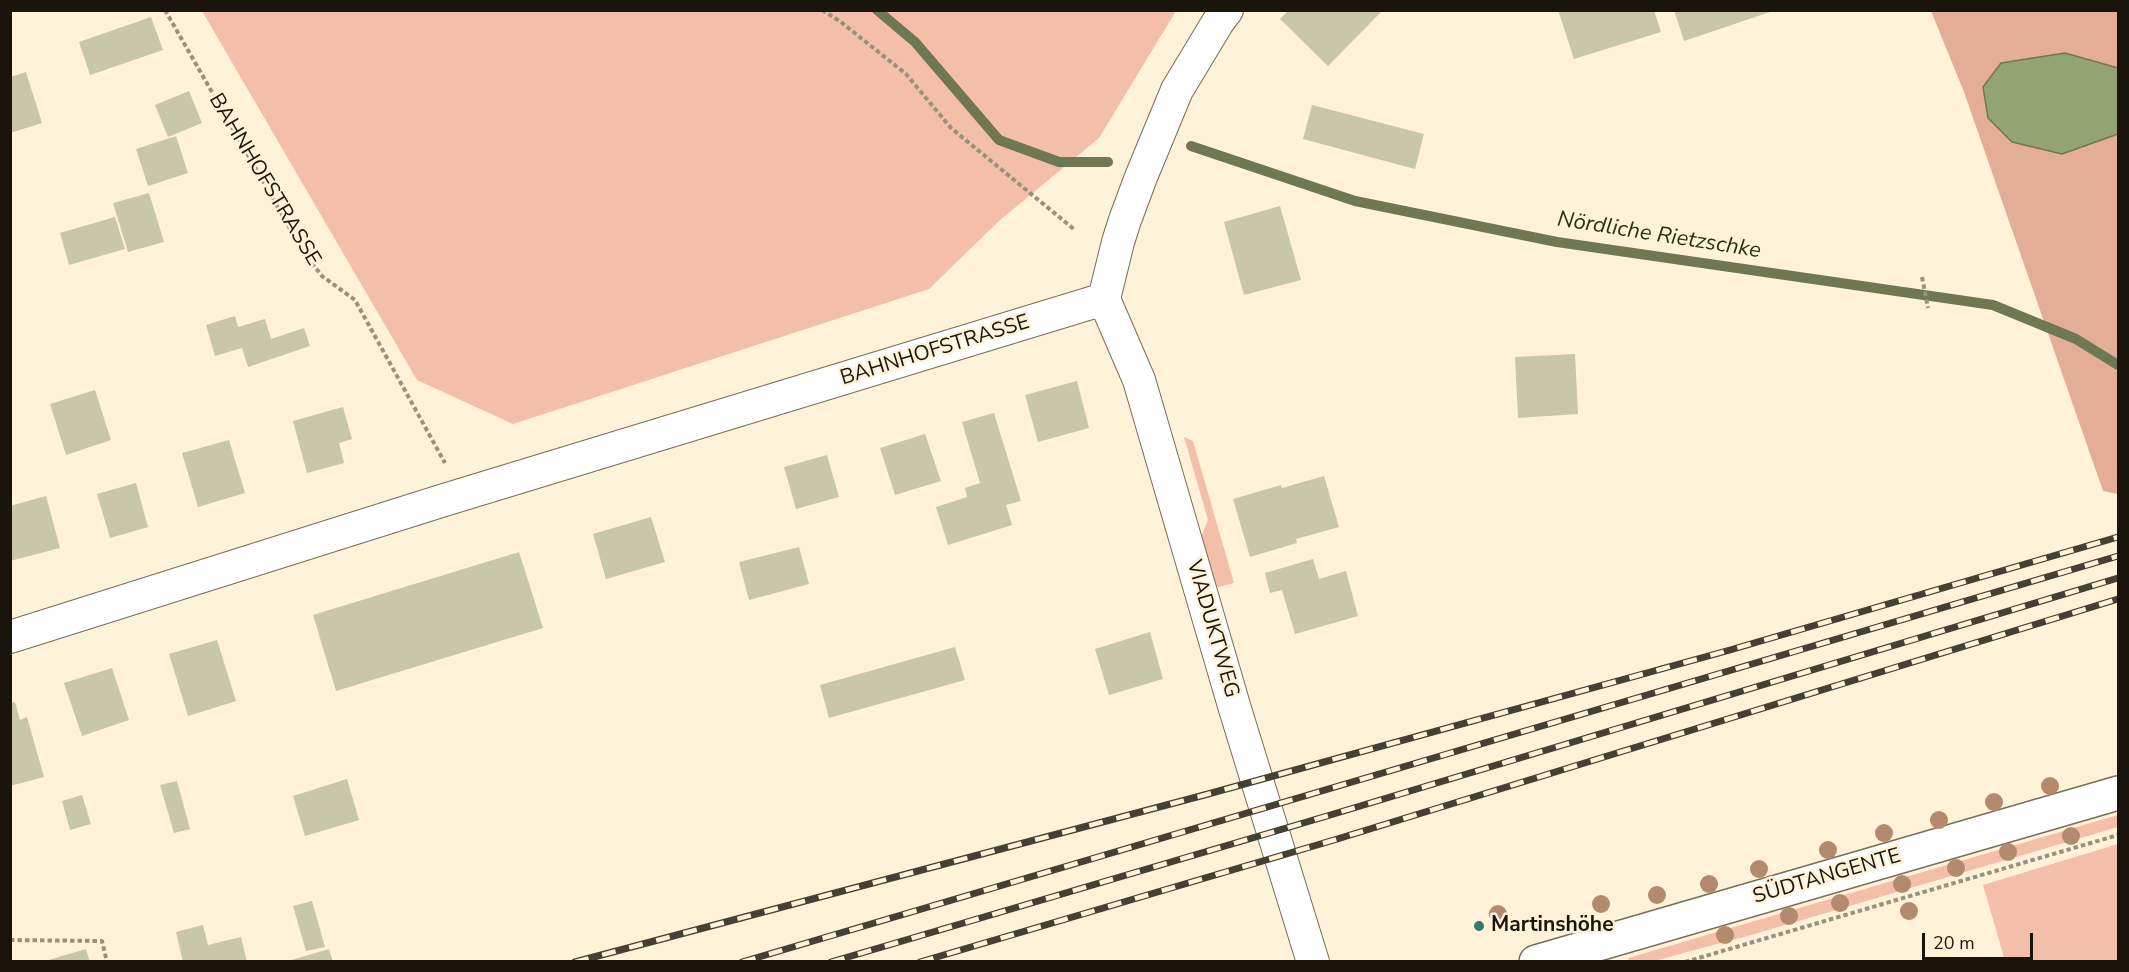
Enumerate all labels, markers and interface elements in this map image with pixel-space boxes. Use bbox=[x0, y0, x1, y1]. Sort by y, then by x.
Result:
street label: BAHNHOFSTRASSE bbox=[203, 89, 325, 271]
water label: Nördliche Rietzschke bbox=[1555, 207, 1763, 265]
street label: BAHNHOFSTRASSE bbox=[837, 310, 1033, 392]
street label: VIADUKTWEG bbox=[1180, 557, 1244, 701]
street label: SÜDTANGENTE bbox=[1750, 844, 1904, 910]
place label: Martinshöhe bbox=[1491, 913, 1614, 939]
marker: Martinshöhe bbox=[1472, 919, 1486, 933]
scale bar bbox=[1925, 921, 2036, 959]
text: 20 m bbox=[1933, 931, 1975, 955]

